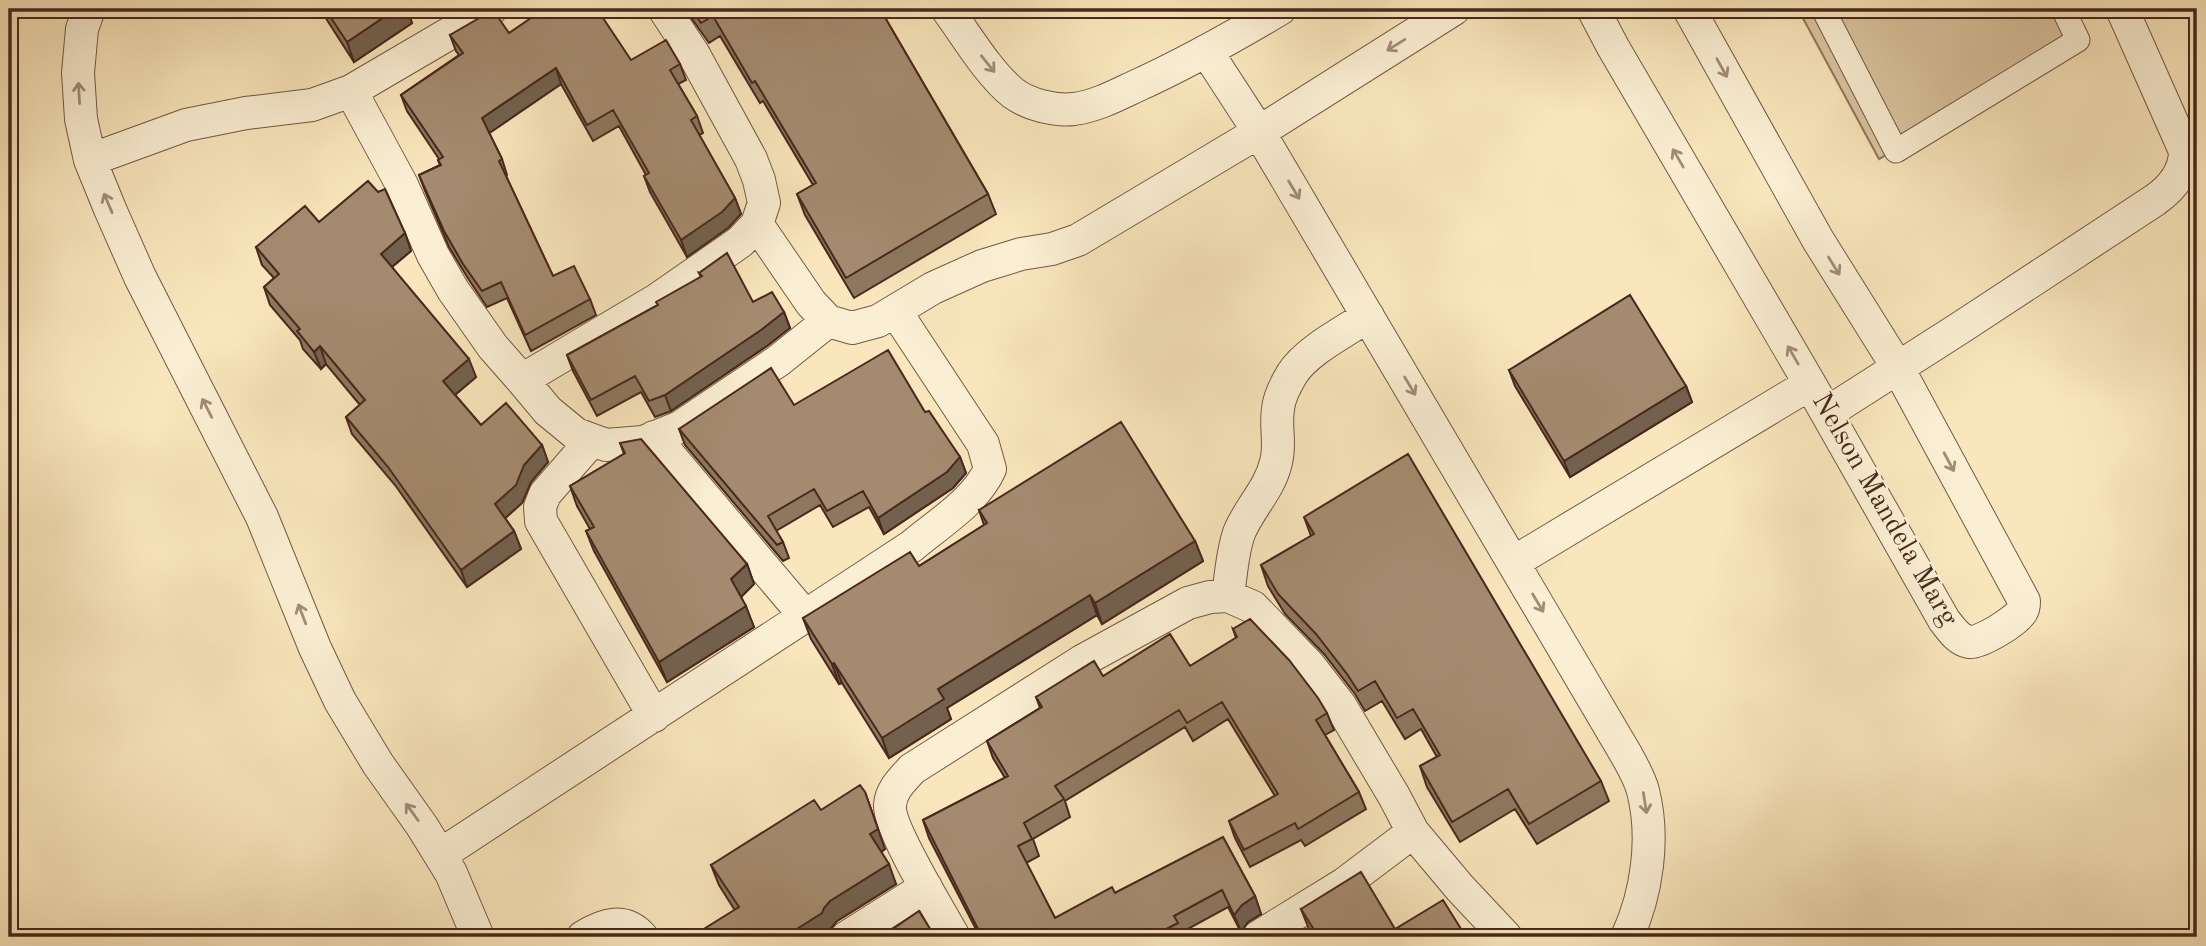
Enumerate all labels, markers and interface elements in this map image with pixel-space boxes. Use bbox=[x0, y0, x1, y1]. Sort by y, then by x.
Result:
one-way arrow bbox=[1387, 38, 1406, 53]
one-way arrow bbox=[980, 54, 995, 72]
one-way arrow bbox=[1715, 58, 1729, 78]
one-way arrow bbox=[73, 81, 86, 104]
one-way arrow bbox=[1671, 149, 1685, 169]
one-way arrow bbox=[1287, 180, 1301, 200]
one-way arrow bbox=[101, 193, 114, 214]
one-way arrow bbox=[1828, 256, 1842, 276]
one-way arrow bbox=[1786, 345, 1800, 365]
one-way arrow bbox=[1403, 376, 1417, 396]
street label: Nelson Mandela Marg bbox=[1806, 389, 1962, 631]
one-way arrow bbox=[200, 398, 214, 419]
one-way arrow bbox=[1942, 452, 1956, 472]
one-way arrow bbox=[1531, 593, 1545, 613]
one-way arrow bbox=[295, 604, 307, 626]
one-way arrow bbox=[1639, 791, 1652, 814]
one-way arrow bbox=[405, 803, 419, 822]

